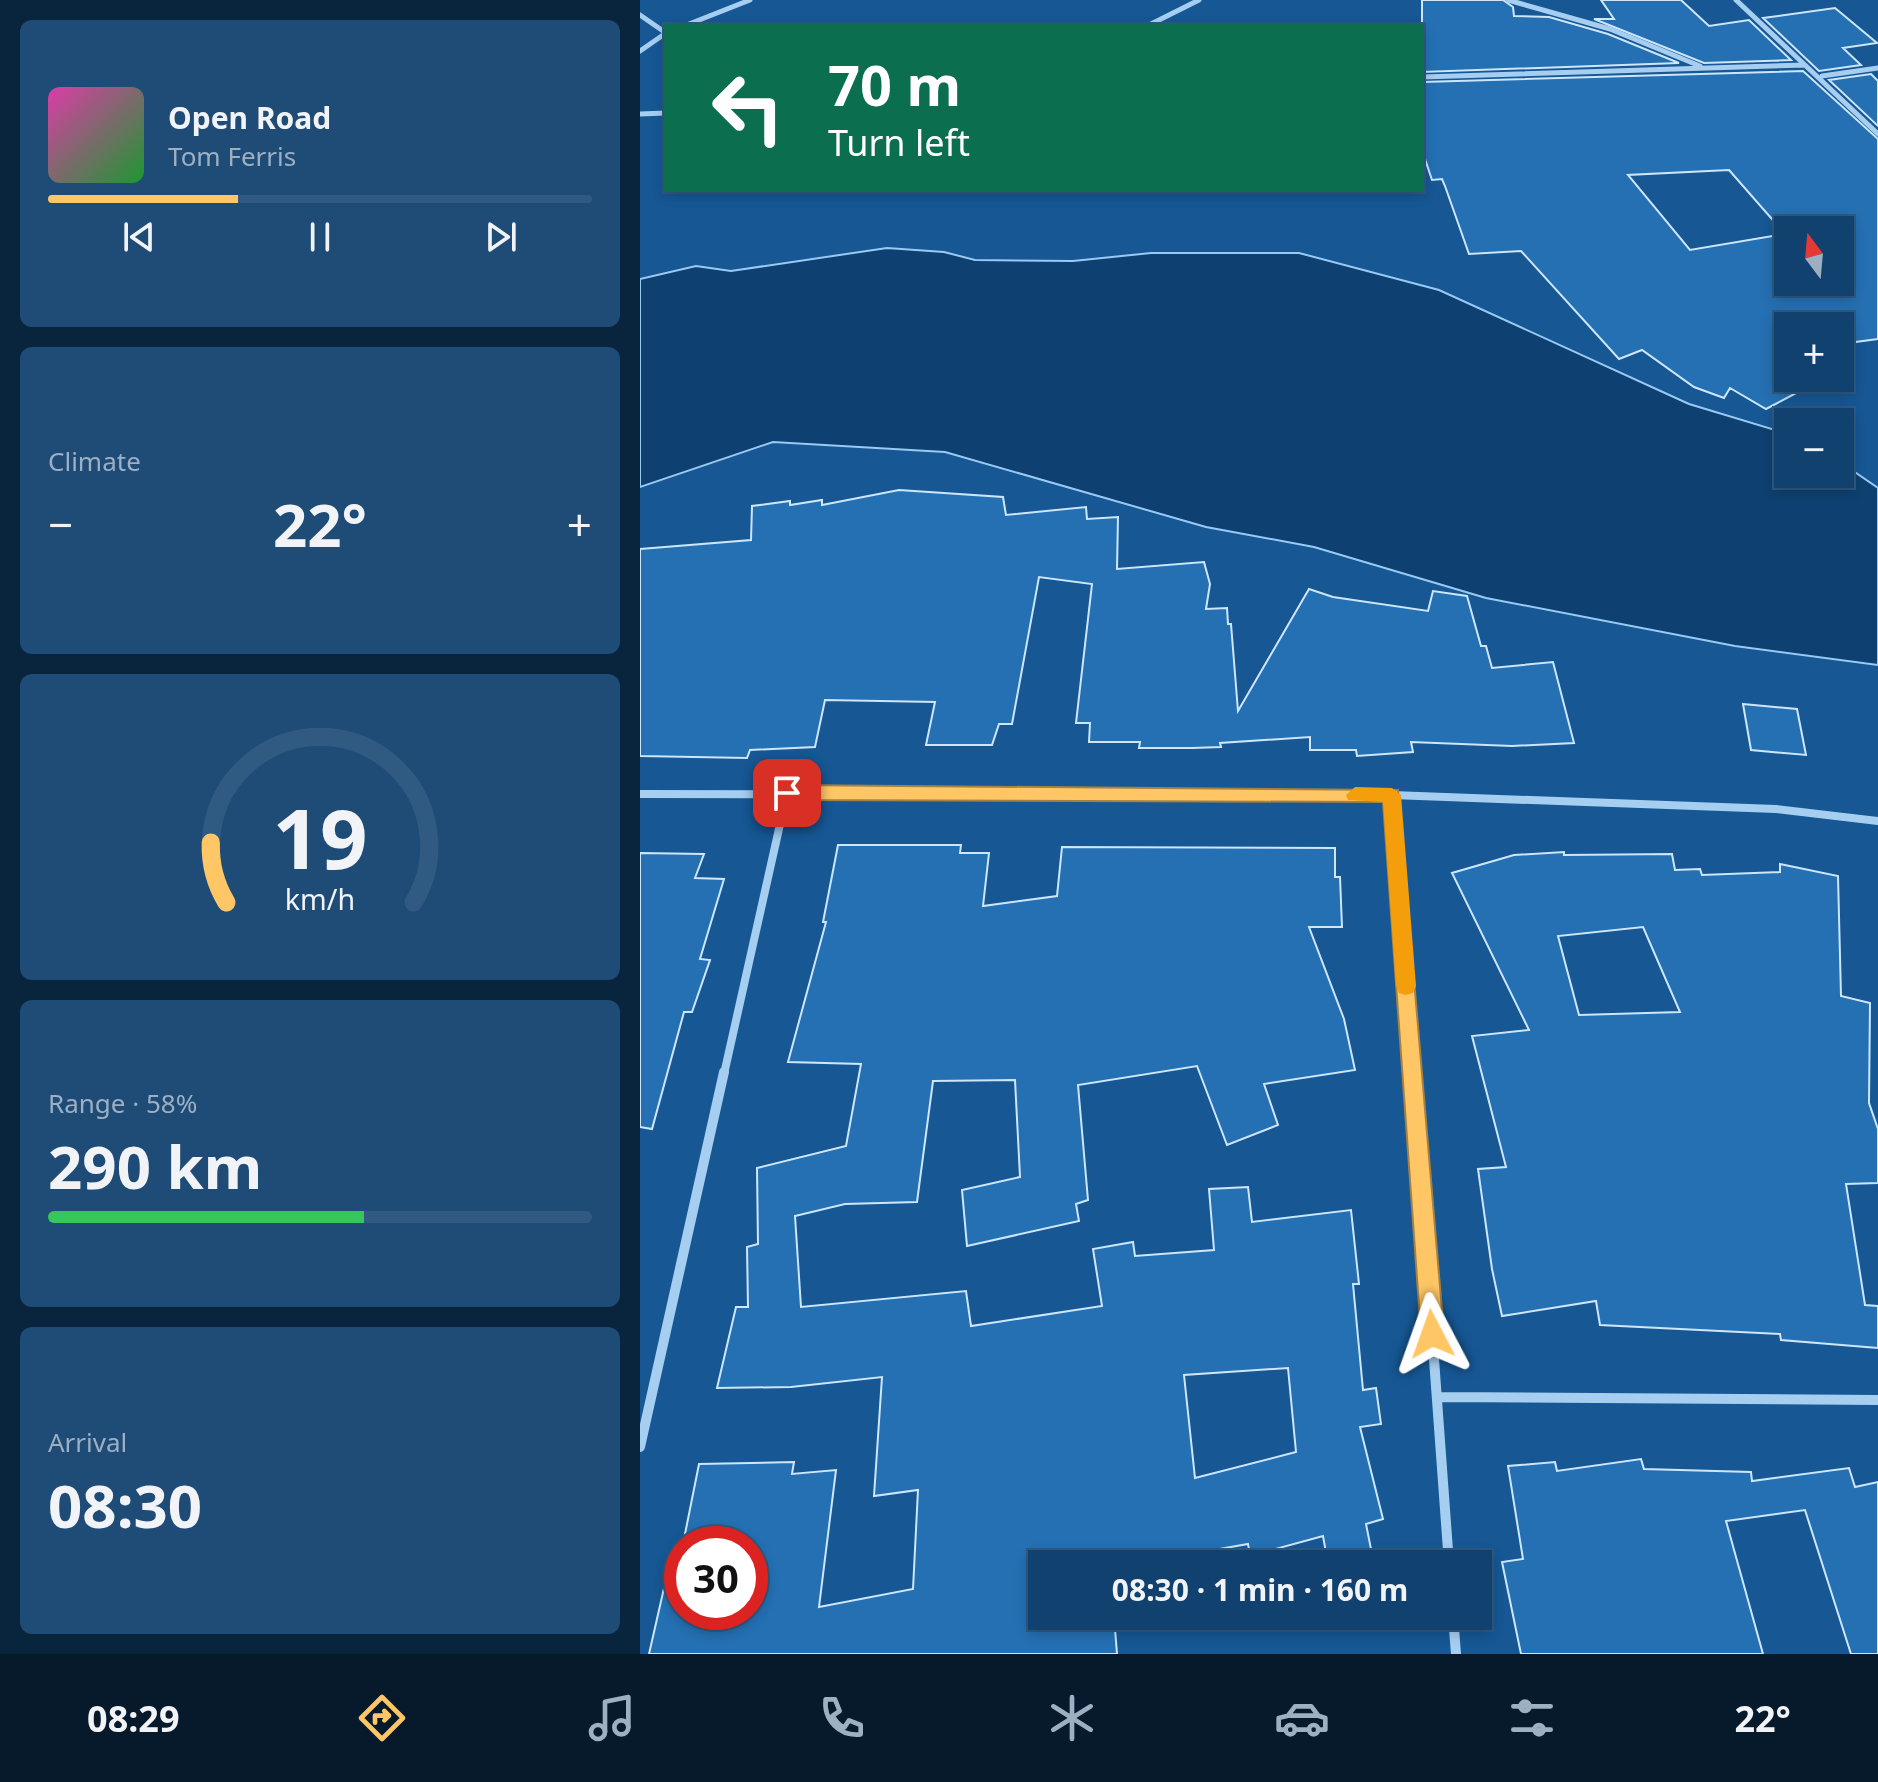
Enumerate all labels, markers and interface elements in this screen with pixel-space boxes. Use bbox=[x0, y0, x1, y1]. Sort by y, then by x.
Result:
text: 70 m bbox=[828, 46, 961, 122]
icon: left bbox=[696, 56, 800, 160]
text: Open Road bbox=[168, 97, 331, 138]
text: Turn left bbox=[828, 118, 970, 167]
text: Tom Ferris bbox=[168, 138, 296, 174]
icon: previous bbox=[117, 215, 161, 259]
icon: pause bbox=[298, 215, 342, 259]
icon: next bbox=[479, 215, 523, 259]
north arrow bbox=[1774, 216, 1854, 296]
map controls bbox=[1774, 216, 1854, 488]
button: + bbox=[1774, 312, 1854, 392]
button: − bbox=[1774, 408, 1854, 488]
text: Climate bbox=[48, 443, 141, 479]
text: 22° bbox=[273, 483, 367, 565]
text: − bbox=[48, 494, 73, 554]
text: + bbox=[567, 494, 592, 554]
pin bbox=[753, 759, 821, 827]
icon: arrive bbox=[765, 771, 809, 815]
text: 19 bbox=[272, 780, 368, 893]
text: km/h bbox=[285, 879, 355, 918]
text: Range · 58% bbox=[48, 1085, 197, 1121]
text: 290 km bbox=[48, 1125, 262, 1207]
position arrow bbox=[1390, 1292, 1474, 1376]
text: Arrival bbox=[48, 1424, 127, 1460]
text: 08:30 bbox=[48, 1464, 202, 1546]
speed limit sign: 30 bbox=[664, 1526, 768, 1630]
text: 08:30 · 1 min · 160 m bbox=[1112, 1569, 1408, 1610]
icon: directions bbox=[354, 1690, 410, 1746]
icon: music bbox=[584, 1690, 640, 1746]
icon: phone bbox=[814, 1690, 870, 1746]
icon: climate bbox=[1044, 1690, 1100, 1746]
icon: car bbox=[1274, 1690, 1330, 1746]
icon: filters bbox=[1504, 1690, 1560, 1746]
text: 08:29 bbox=[87, 1694, 180, 1743]
text: 22° bbox=[1734, 1694, 1791, 1743]

